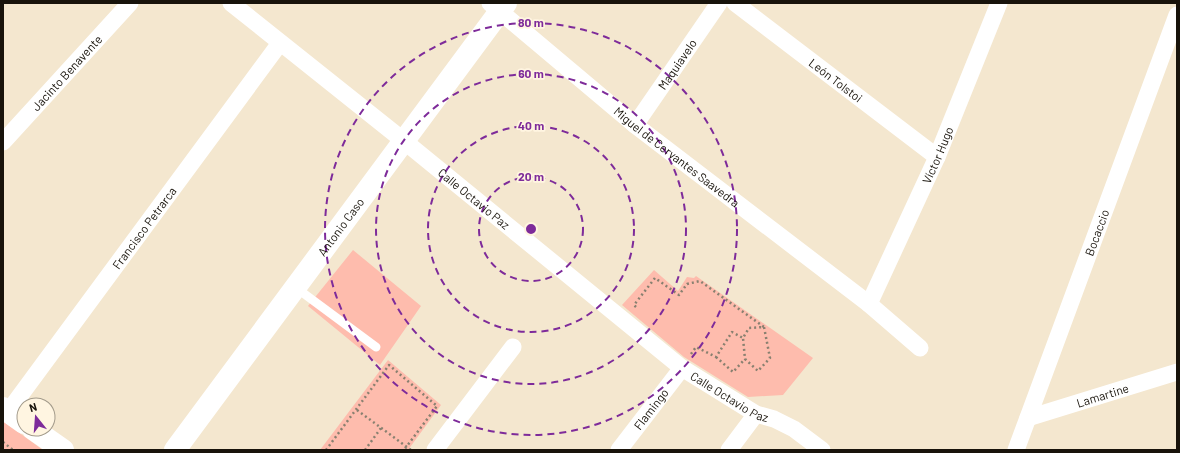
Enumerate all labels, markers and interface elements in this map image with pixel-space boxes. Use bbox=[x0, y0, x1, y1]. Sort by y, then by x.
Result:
text: 80 m bbox=[518, 15, 544, 29]
street label: Jacinto Benavente bbox=[28, 32, 104, 113]
street label: Maquiavelo bbox=[655, 36, 699, 92]
street label: León Tolstoi bbox=[807, 55, 865, 105]
text: 60 m bbox=[518, 66, 544, 80]
street label: Miguel de Cervantes Saavedra bbox=[611, 104, 742, 210]
text: 40 m bbox=[518, 118, 544, 132]
street label: Víctor Hugo bbox=[919, 124, 956, 186]
street label: Calle Octavio Paz bbox=[436, 165, 513, 232]
text: 20 m bbox=[518, 169, 544, 183]
street label: Francisco Petrarca bbox=[109, 184, 179, 272]
street label: Antonio Caso bbox=[314, 195, 366, 258]
street label: Bocaccio bbox=[1082, 207, 1112, 258]
centre of rings bbox=[524, 222, 538, 236]
street label: Calle Octavio Paz bbox=[688, 368, 770, 424]
street label: Lamartine bbox=[1075, 380, 1130, 410]
street label: Flamingo bbox=[630, 385, 671, 432]
north arrow bbox=[16, 397, 56, 437]
text: N bbox=[28, 400, 38, 414]

